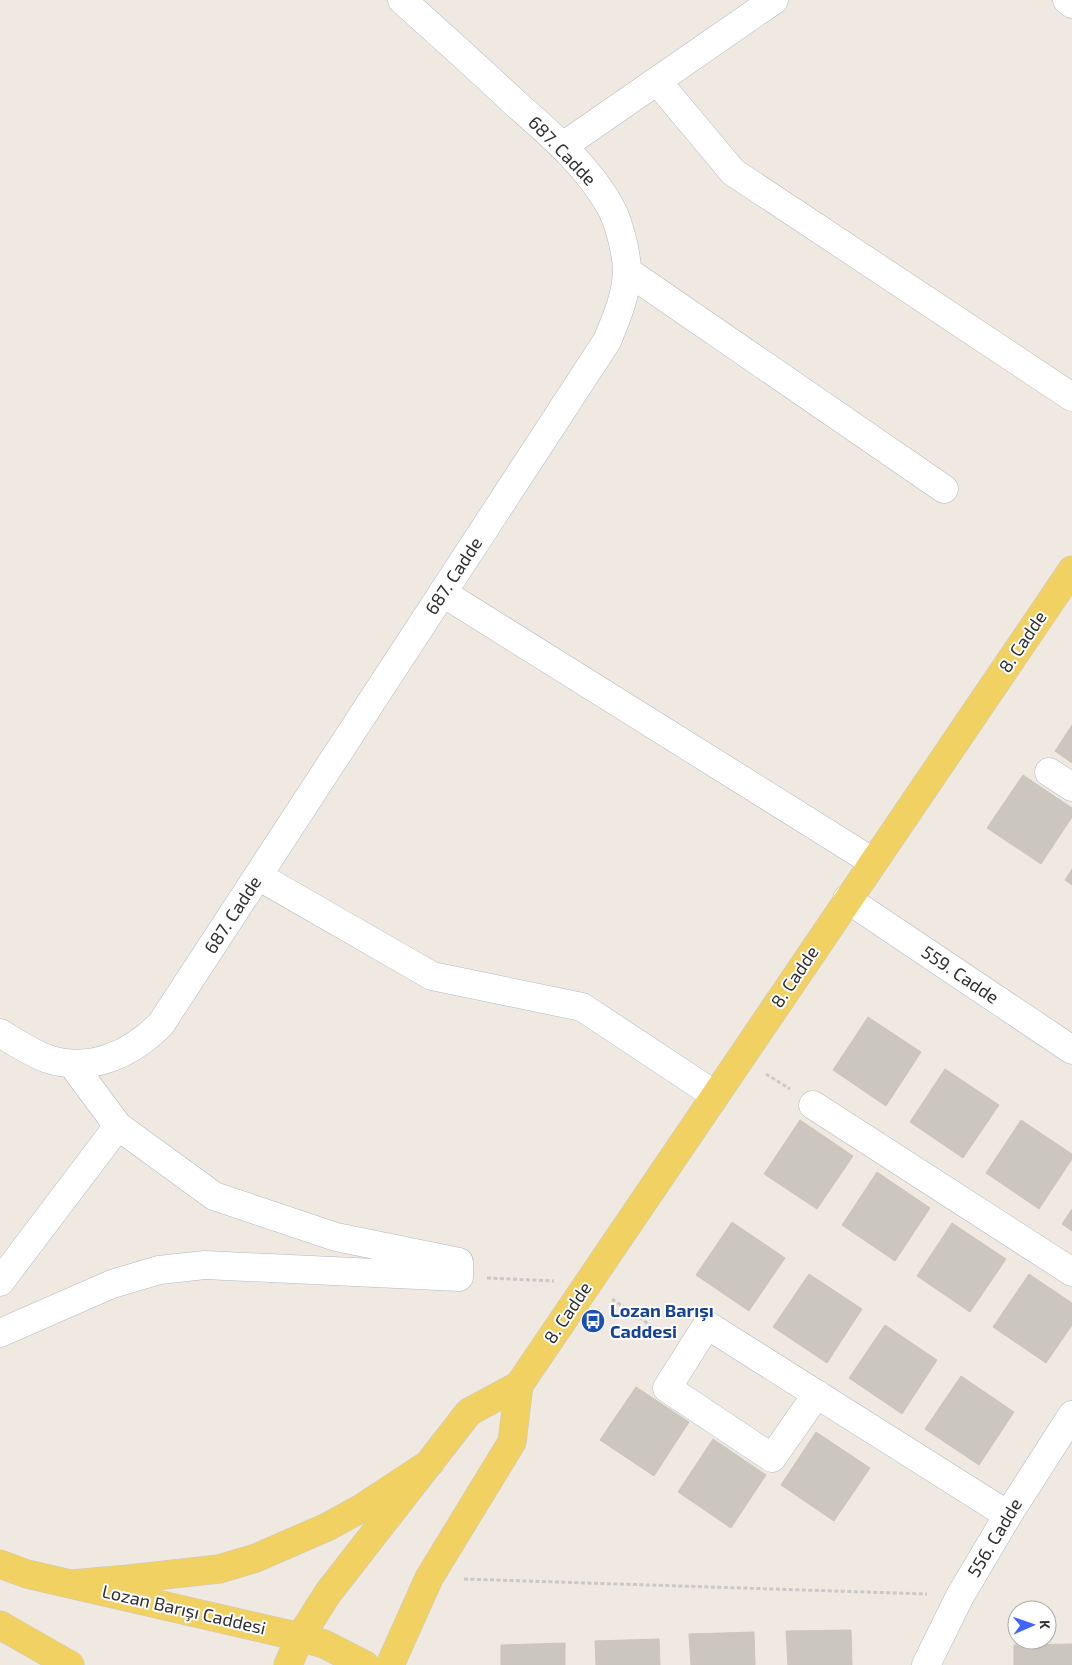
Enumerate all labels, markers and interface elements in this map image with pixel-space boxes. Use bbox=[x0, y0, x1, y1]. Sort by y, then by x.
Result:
street label: 687. Cadde bbox=[524, 111, 601, 190]
street label: 687. Cadde bbox=[420, 532, 486, 618]
street label: 8. Cadde bbox=[994, 606, 1051, 676]
street label: 687. Cadde bbox=[199, 871, 265, 957]
street label: 559. Cadde bbox=[918, 940, 1003, 1008]
street label: 8. Cadde bbox=[766, 941, 823, 1011]
street label: 8. Cadde bbox=[539, 1277, 596, 1347]
place label: Lozan Barışı Caddesi bbox=[610, 1299, 714, 1342]
bus stop icon: Lozan Barışı Caddesi bbox=[580, 1308, 606, 1334]
street label: 556. Cadde bbox=[962, 1494, 1026, 1581]
street label: Lozan Barışı Caddesi bbox=[100, 1579, 268, 1640]
north arrow bbox=[1007, 1600, 1057, 1650]
text: K bbox=[1037, 1620, 1054, 1629]

